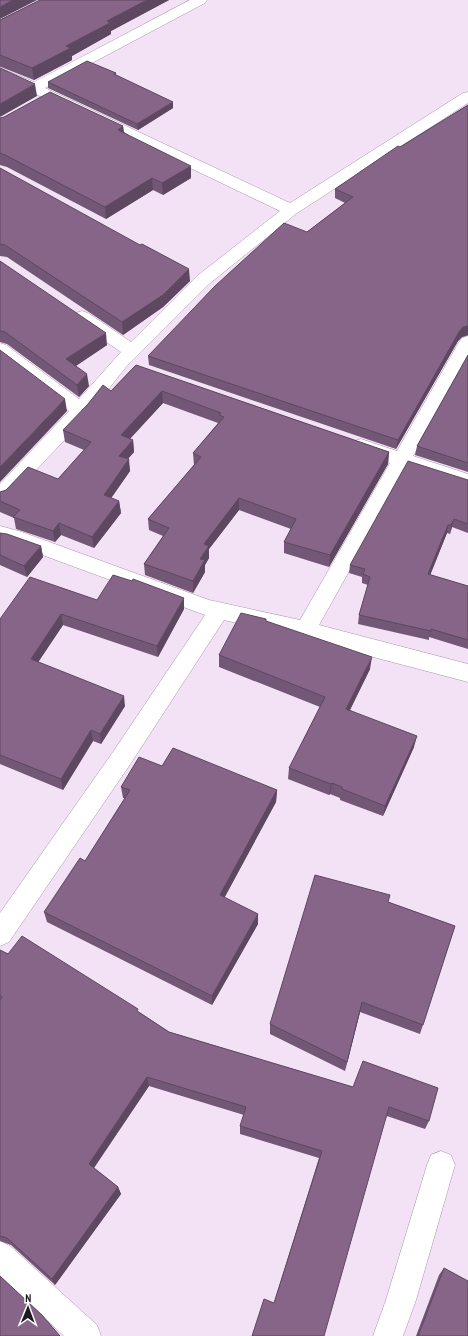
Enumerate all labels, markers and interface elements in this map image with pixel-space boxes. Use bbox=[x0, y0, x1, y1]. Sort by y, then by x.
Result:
north arrow bbox=[8, 1288, 48, 1328]
text: N bbox=[25, 1291, 31, 1305]

